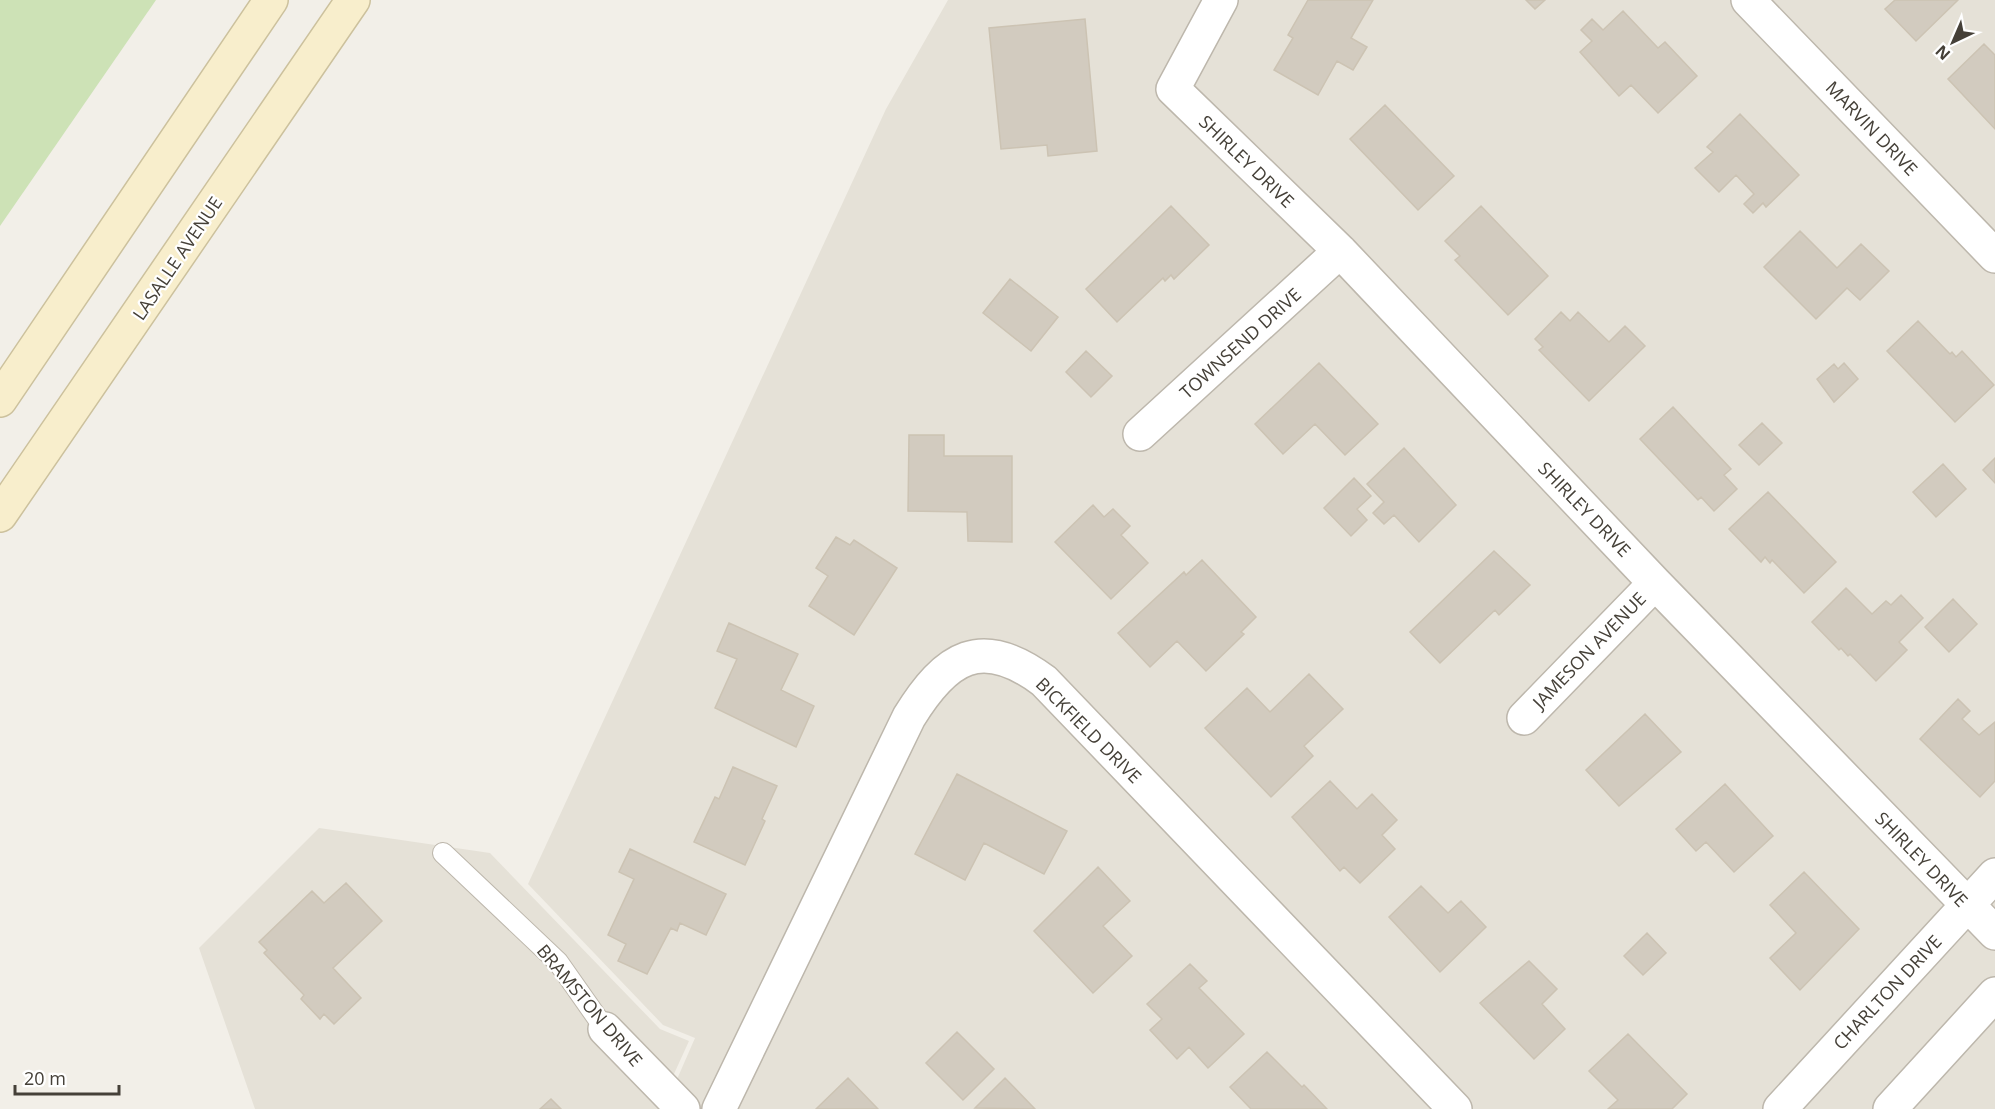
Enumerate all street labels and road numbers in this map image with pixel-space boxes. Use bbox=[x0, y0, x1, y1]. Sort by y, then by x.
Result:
street label: MARVIN DRIVE bbox=[1821, 76, 1923, 180]
street label: SHIRLEY DRIVE bbox=[1194, 110, 1300, 212]
street label: LASALLE AVENUE bbox=[127, 191, 227, 325]
street label: TOWNSEND DRIVE bbox=[1174, 282, 1306, 404]
street label: SHIRLEY DRIVE bbox=[1534, 456, 1636, 562]
street label: JAMESON AVENUE bbox=[1526, 587, 1651, 715]
street label: BICKFIELD DRIVE bbox=[1031, 672, 1147, 788]
street label: SHIRLEY DRIVE bbox=[1871, 806, 1973, 912]
street label: CHARLTON DRIVE bbox=[1828, 929, 1946, 1055]
street label: BRAMSTON DRIVE bbox=[532, 939, 648, 1071]

